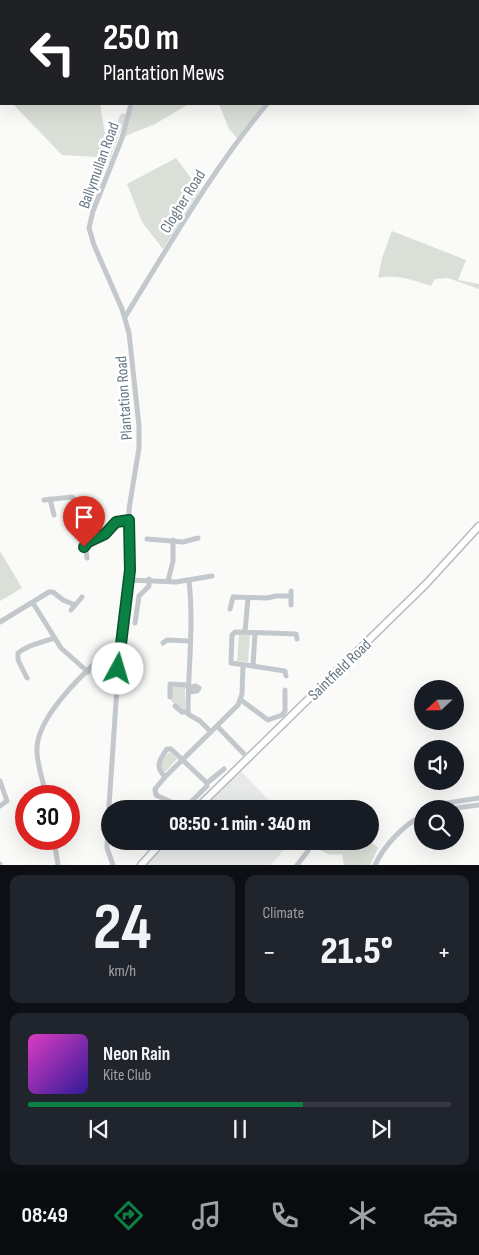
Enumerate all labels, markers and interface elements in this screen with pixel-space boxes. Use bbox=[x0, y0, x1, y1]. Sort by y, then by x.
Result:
text: 250 m bbox=[103, 17, 179, 60]
icon: left bbox=[20, 20, 85, 85]
text: Plantation Mews bbox=[103, 60, 224, 87]
street label: Ballymullan Road bbox=[75, 120, 124, 211]
street label: Clogher Road bbox=[156, 167, 210, 237]
street label: Plantation Road bbox=[112, 355, 137, 441]
pin bbox=[63, 496, 105, 547]
icon: arrive bbox=[70, 503, 98, 531]
street label: Saintfield Road bbox=[305, 635, 375, 705]
position arrow bbox=[91, 642, 143, 694]
north arrow bbox=[414, 680, 464, 730]
map controls bbox=[414, 680, 464, 850]
button: sound bbox=[414, 740, 464, 790]
speed limit sign: 30 bbox=[15, 785, 80, 850]
button: search bbox=[414, 800, 464, 850]
text: 08:50 · 1 min · 340 m bbox=[169, 813, 311, 836]
text: 24 bbox=[93, 890, 151, 968]
text: Climate bbox=[263, 904, 304, 923]
text: 21.5° bbox=[321, 929, 393, 974]
text: − bbox=[263, 936, 276, 969]
text: + bbox=[437, 936, 451, 969]
text: km/h bbox=[108, 962, 136, 981]
text: Neon Rain bbox=[103, 1043, 170, 1066]
text: Kite Club bbox=[103, 1066, 151, 1085]
icon: previous bbox=[85, 1115, 113, 1143]
icon: pause bbox=[226, 1115, 254, 1143]
icon: next bbox=[367, 1115, 395, 1143]
icon: directions bbox=[111, 1198, 146, 1233]
icon: music bbox=[189, 1198, 224, 1233]
icon: phone bbox=[267, 1198, 302, 1233]
icon: climate bbox=[345, 1198, 380, 1233]
icon: car bbox=[423, 1198, 458, 1233]
text: 08:49 bbox=[21, 1202, 68, 1229]

